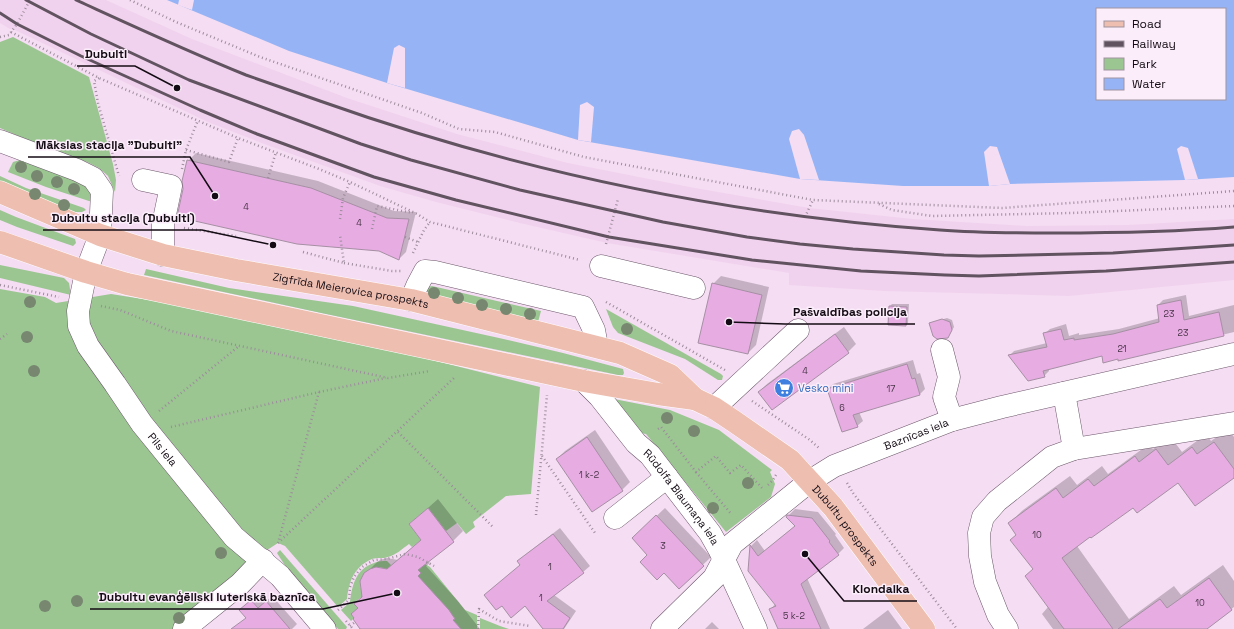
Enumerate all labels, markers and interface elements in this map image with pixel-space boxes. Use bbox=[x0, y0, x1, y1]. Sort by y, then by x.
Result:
legend bbox=[1096, 8, 1226, 100]
text: Road bbox=[1132, 16, 1161, 32]
text: Railway bbox=[1132, 36, 1176, 52]
callout: Dubulti bbox=[77, 42, 135, 66]
text: Dubulti bbox=[85, 46, 127, 62]
text: Park bbox=[1132, 56, 1157, 72]
text: Water bbox=[1132, 76, 1166, 92]
callout: Mākslas stacija "Dubulti" bbox=[28, 133, 190, 157]
text: Mākslas stacija "Dubulti" bbox=[36, 137, 182, 153]
house number: 4 bbox=[243, 201, 249, 213]
callout: Dubultu stacija (Dubulti) bbox=[43, 206, 202, 230]
text: Dubultu stacija (Dubulti) bbox=[51, 210, 195, 226]
house number: 4 bbox=[356, 217, 362, 229]
street label: Zigfrīda Meierovica prospekts bbox=[272, 269, 430, 311]
callout: Pašvaldības policija bbox=[785, 300, 915, 324]
text: Pašvaldības policija bbox=[793, 304, 907, 320]
house number: 23 bbox=[1164, 308, 1174, 320]
house number: 23 bbox=[1178, 327, 1188, 339]
house number: 21 bbox=[1117, 343, 1127, 355]
house number: 4 bbox=[802, 365, 808, 377]
supermarket icon: Vesko mini bbox=[773, 377, 795, 399]
place label: Vesko mini bbox=[798, 381, 854, 395]
house number: 17 bbox=[887, 383, 895, 395]
house number: 6 bbox=[839, 402, 845, 414]
street label: Baznīcas iela bbox=[882, 415, 951, 453]
street label: Pils iela bbox=[145, 430, 181, 469]
street label: Rūdolfa Blaumaņa iela bbox=[641, 446, 723, 548]
house number: 1 k-2 bbox=[579, 469, 599, 481]
street label: Dubultu prospekts bbox=[809, 482, 882, 569]
house number: 10 bbox=[1032, 529, 1042, 541]
house number: 3 bbox=[660, 540, 666, 552]
house number: 1 bbox=[548, 561, 552, 573]
callout: Klondaika bbox=[844, 577, 917, 601]
text: Klondaika bbox=[853, 581, 909, 597]
callout: Dubultu evanģēliski luteriskā baznīca bbox=[90, 585, 323, 609]
text: Dubultu evanģēliski luteriskā baznīca bbox=[99, 589, 315, 605]
house number: 1 bbox=[539, 592, 543, 604]
house number: 10 bbox=[1195, 597, 1205, 609]
house number: 5 k-2 bbox=[783, 610, 805, 622]

